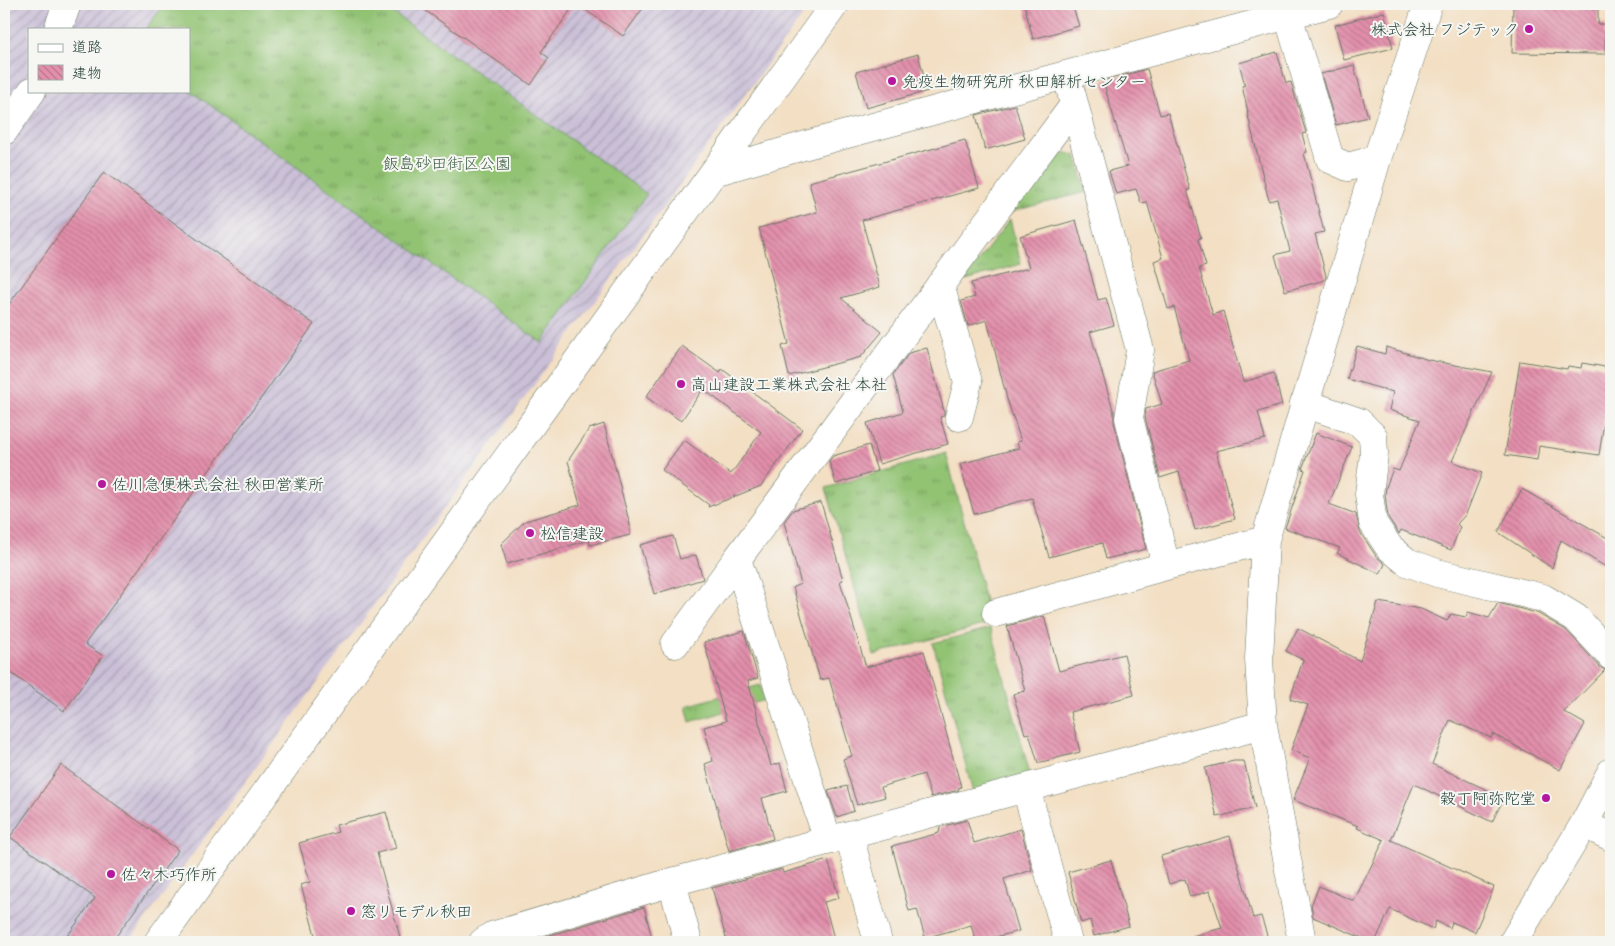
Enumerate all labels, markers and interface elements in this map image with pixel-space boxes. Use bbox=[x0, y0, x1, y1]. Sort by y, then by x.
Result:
place label: 株式会社 フジテック bbox=[1371, 20, 1519, 41]
marker: 株式会社 フジテック bbox=[1523, 23, 1535, 35]
legend bbox=[28, 28, 190, 92]
text: 道路 bbox=[72, 38, 102, 58]
text: 建物 bbox=[72, 64, 102, 84]
place label: 免疫生物研究所 秋田解析センター bbox=[902, 72, 1146, 93]
marker: 免疫生物研究所 秋田解析センター bbox=[886, 75, 898, 87]
park label: 飯島砂田街区公園 bbox=[383, 154, 511, 175]
place label: 高山建設工業株式会社 本社 bbox=[691, 375, 887, 396]
marker: 高山建設工業株式会社 本社 bbox=[675, 378, 687, 390]
place label: 佐川急便株式会社 秋田営業所 bbox=[112, 475, 324, 496]
marker: 佐川急便株式会社 秋田営業所 bbox=[96, 478, 108, 490]
place label: 松信建設 bbox=[540, 524, 604, 545]
marker: 松信建設 bbox=[524, 527, 536, 539]
place label: 穀丁阿弥陀堂 bbox=[1440, 789, 1536, 810]
marker: 穀丁阿弥陀堂 bbox=[1540, 792, 1552, 804]
place label: 佐々木巧作所 bbox=[121, 865, 217, 886]
marker: 佐々木巧作所 bbox=[105, 868, 117, 880]
place label: 窓リモデル秋田 bbox=[361, 902, 472, 923]
marker: 窓リモデル秋田 bbox=[345, 905, 357, 917]

